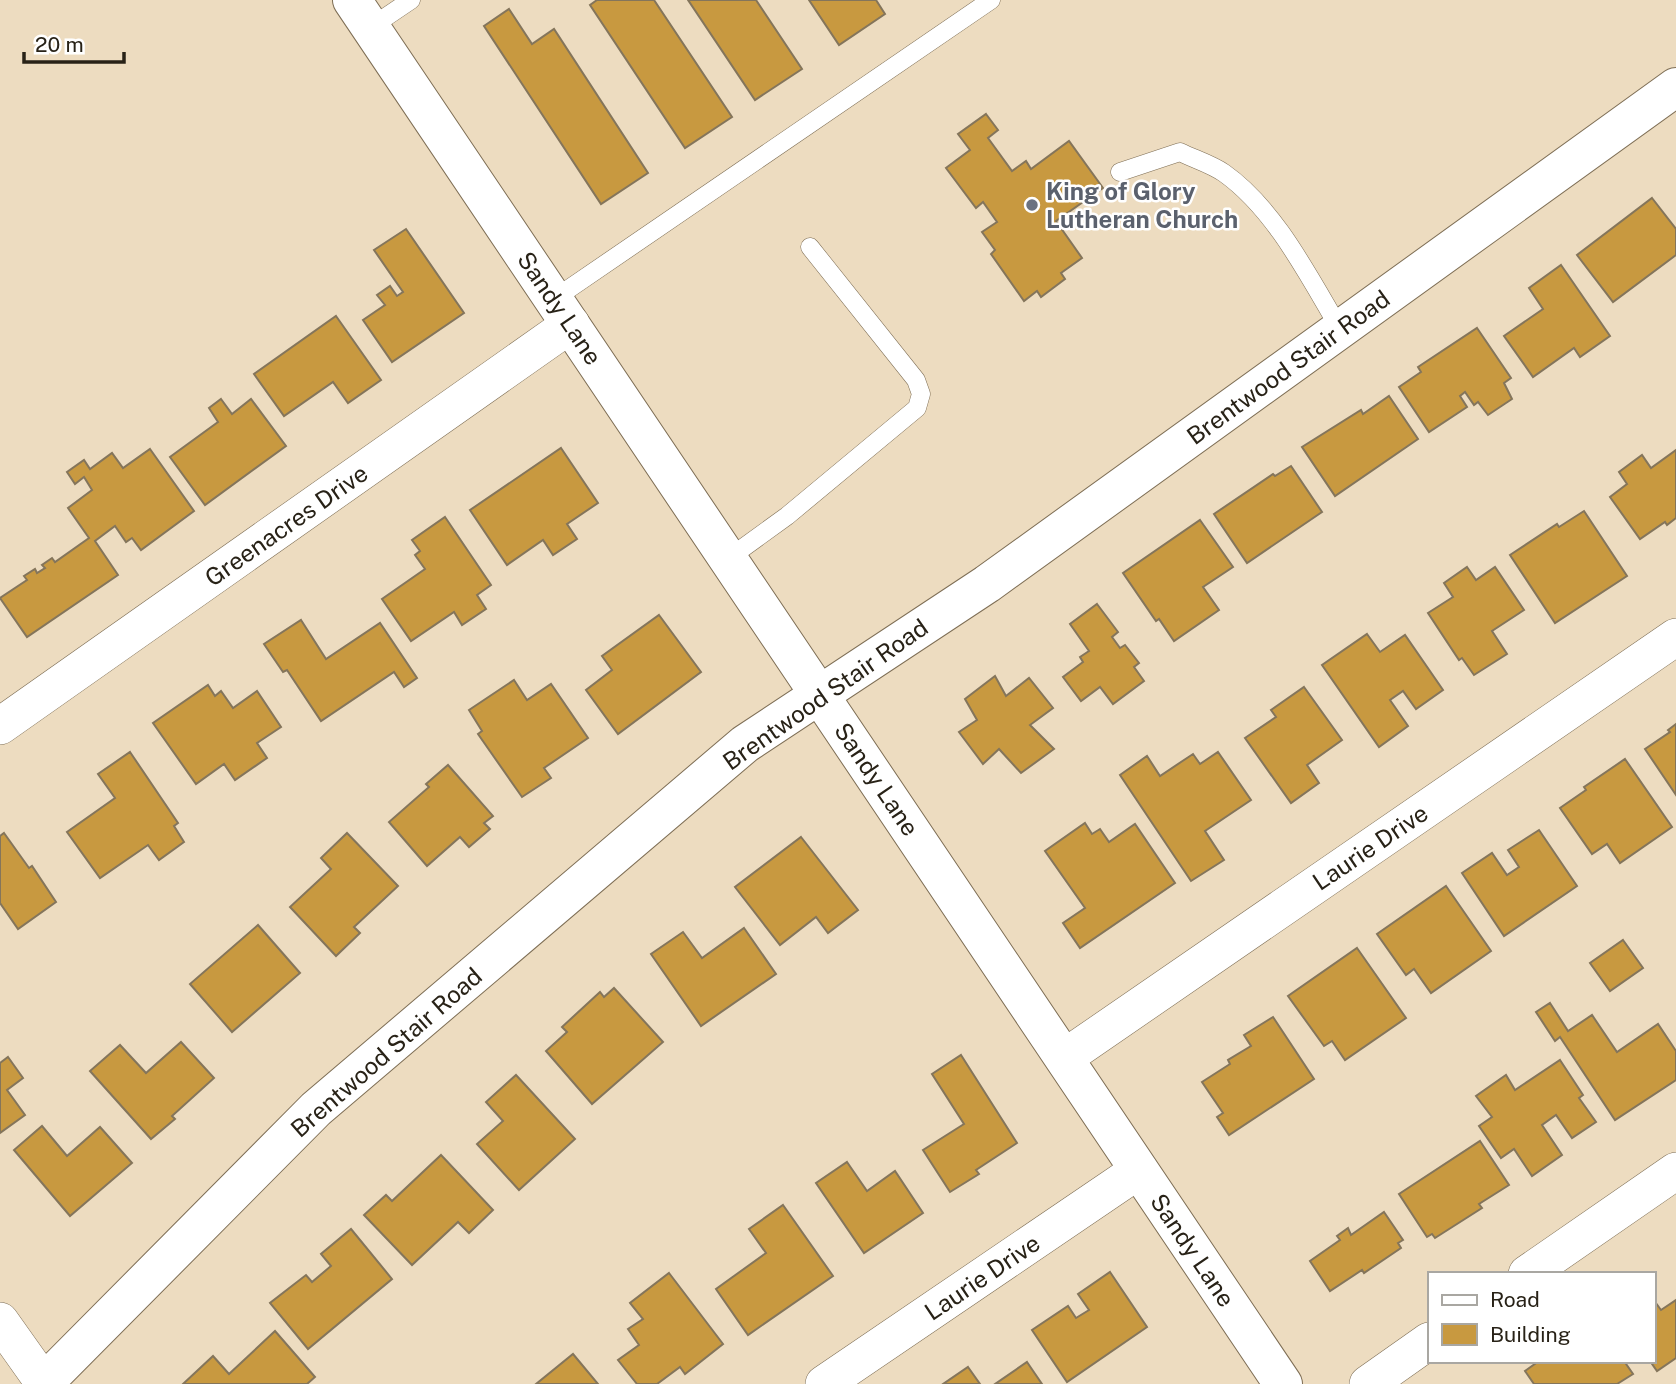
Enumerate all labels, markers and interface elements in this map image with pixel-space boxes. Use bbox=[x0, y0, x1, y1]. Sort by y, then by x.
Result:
scale bar bbox=[24, 21, 124, 65]
text: 20 m bbox=[35, 32, 84, 57]
place label: King of Glory Lutheran Church bbox=[1046, 177, 1238, 233]
marker: King of Glory Lutheran Church bbox=[1024, 197, 1040, 213]
street label: Sandy Lane bbox=[512, 246, 608, 370]
street label: Brentwood Stair Road bbox=[1181, 284, 1395, 450]
street label: Greenacres Drive bbox=[199, 458, 373, 592]
street label: Brentwood Stair Road bbox=[717, 613, 933, 775]
street label: Sandy Lane bbox=[829, 717, 925, 841]
street label: Laurie Drive bbox=[1307, 798, 1433, 896]
street label: Brentwood Stair Road bbox=[285, 962, 487, 1142]
street label: Sandy Lane bbox=[1145, 1188, 1241, 1312]
street label: Laurie Drive bbox=[919, 1228, 1045, 1326]
legend bbox=[1428, 1272, 1655, 1363]
text: Road bbox=[1490, 1287, 1540, 1312]
text: Building bbox=[1490, 1322, 1571, 1347]

